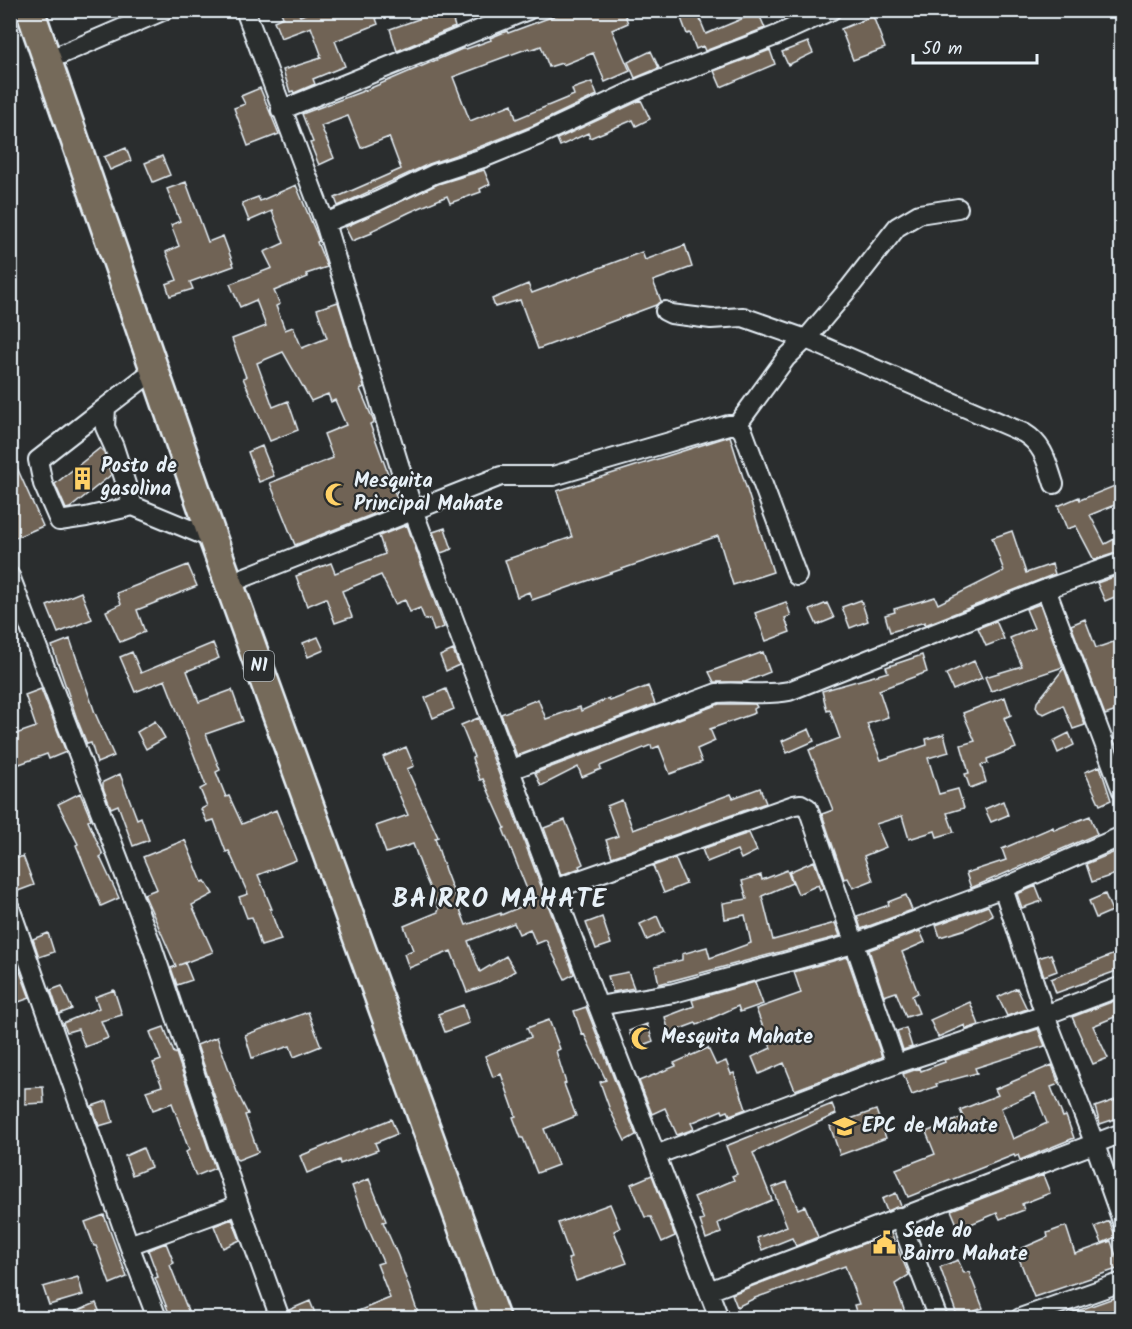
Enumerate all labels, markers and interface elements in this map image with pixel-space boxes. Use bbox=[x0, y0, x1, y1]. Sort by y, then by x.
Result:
scale bar bbox=[913, 27, 1038, 65]
text: 50 m bbox=[922, 35, 962, 64]
place label: Posto de gasolina bbox=[100, 451, 177, 506]
building icon: Posto de gasolina bbox=[70, 466, 96, 492]
place label: Mesquita Principal Mahate bbox=[354, 466, 503, 521]
mosque icon: Mesquita Principal Mahate bbox=[323, 481, 349, 507]
road number: N1 bbox=[244, 651, 274, 681]
district label: BAIRRO MAHATE bbox=[392, 879, 608, 921]
place label: Mesquita Mahate bbox=[661, 1022, 813, 1054]
mosque icon: Mesquita Mahate bbox=[630, 1025, 656, 1051]
place label: EPC de Mahate bbox=[862, 1111, 998, 1143]
school or university icon: EPC de Mahate bbox=[831, 1114, 857, 1140]
place label: Sede do Bairro Mahate bbox=[903, 1216, 1028, 1271]
public building icon: Sede do Bairro Mahate bbox=[872, 1230, 898, 1256]

